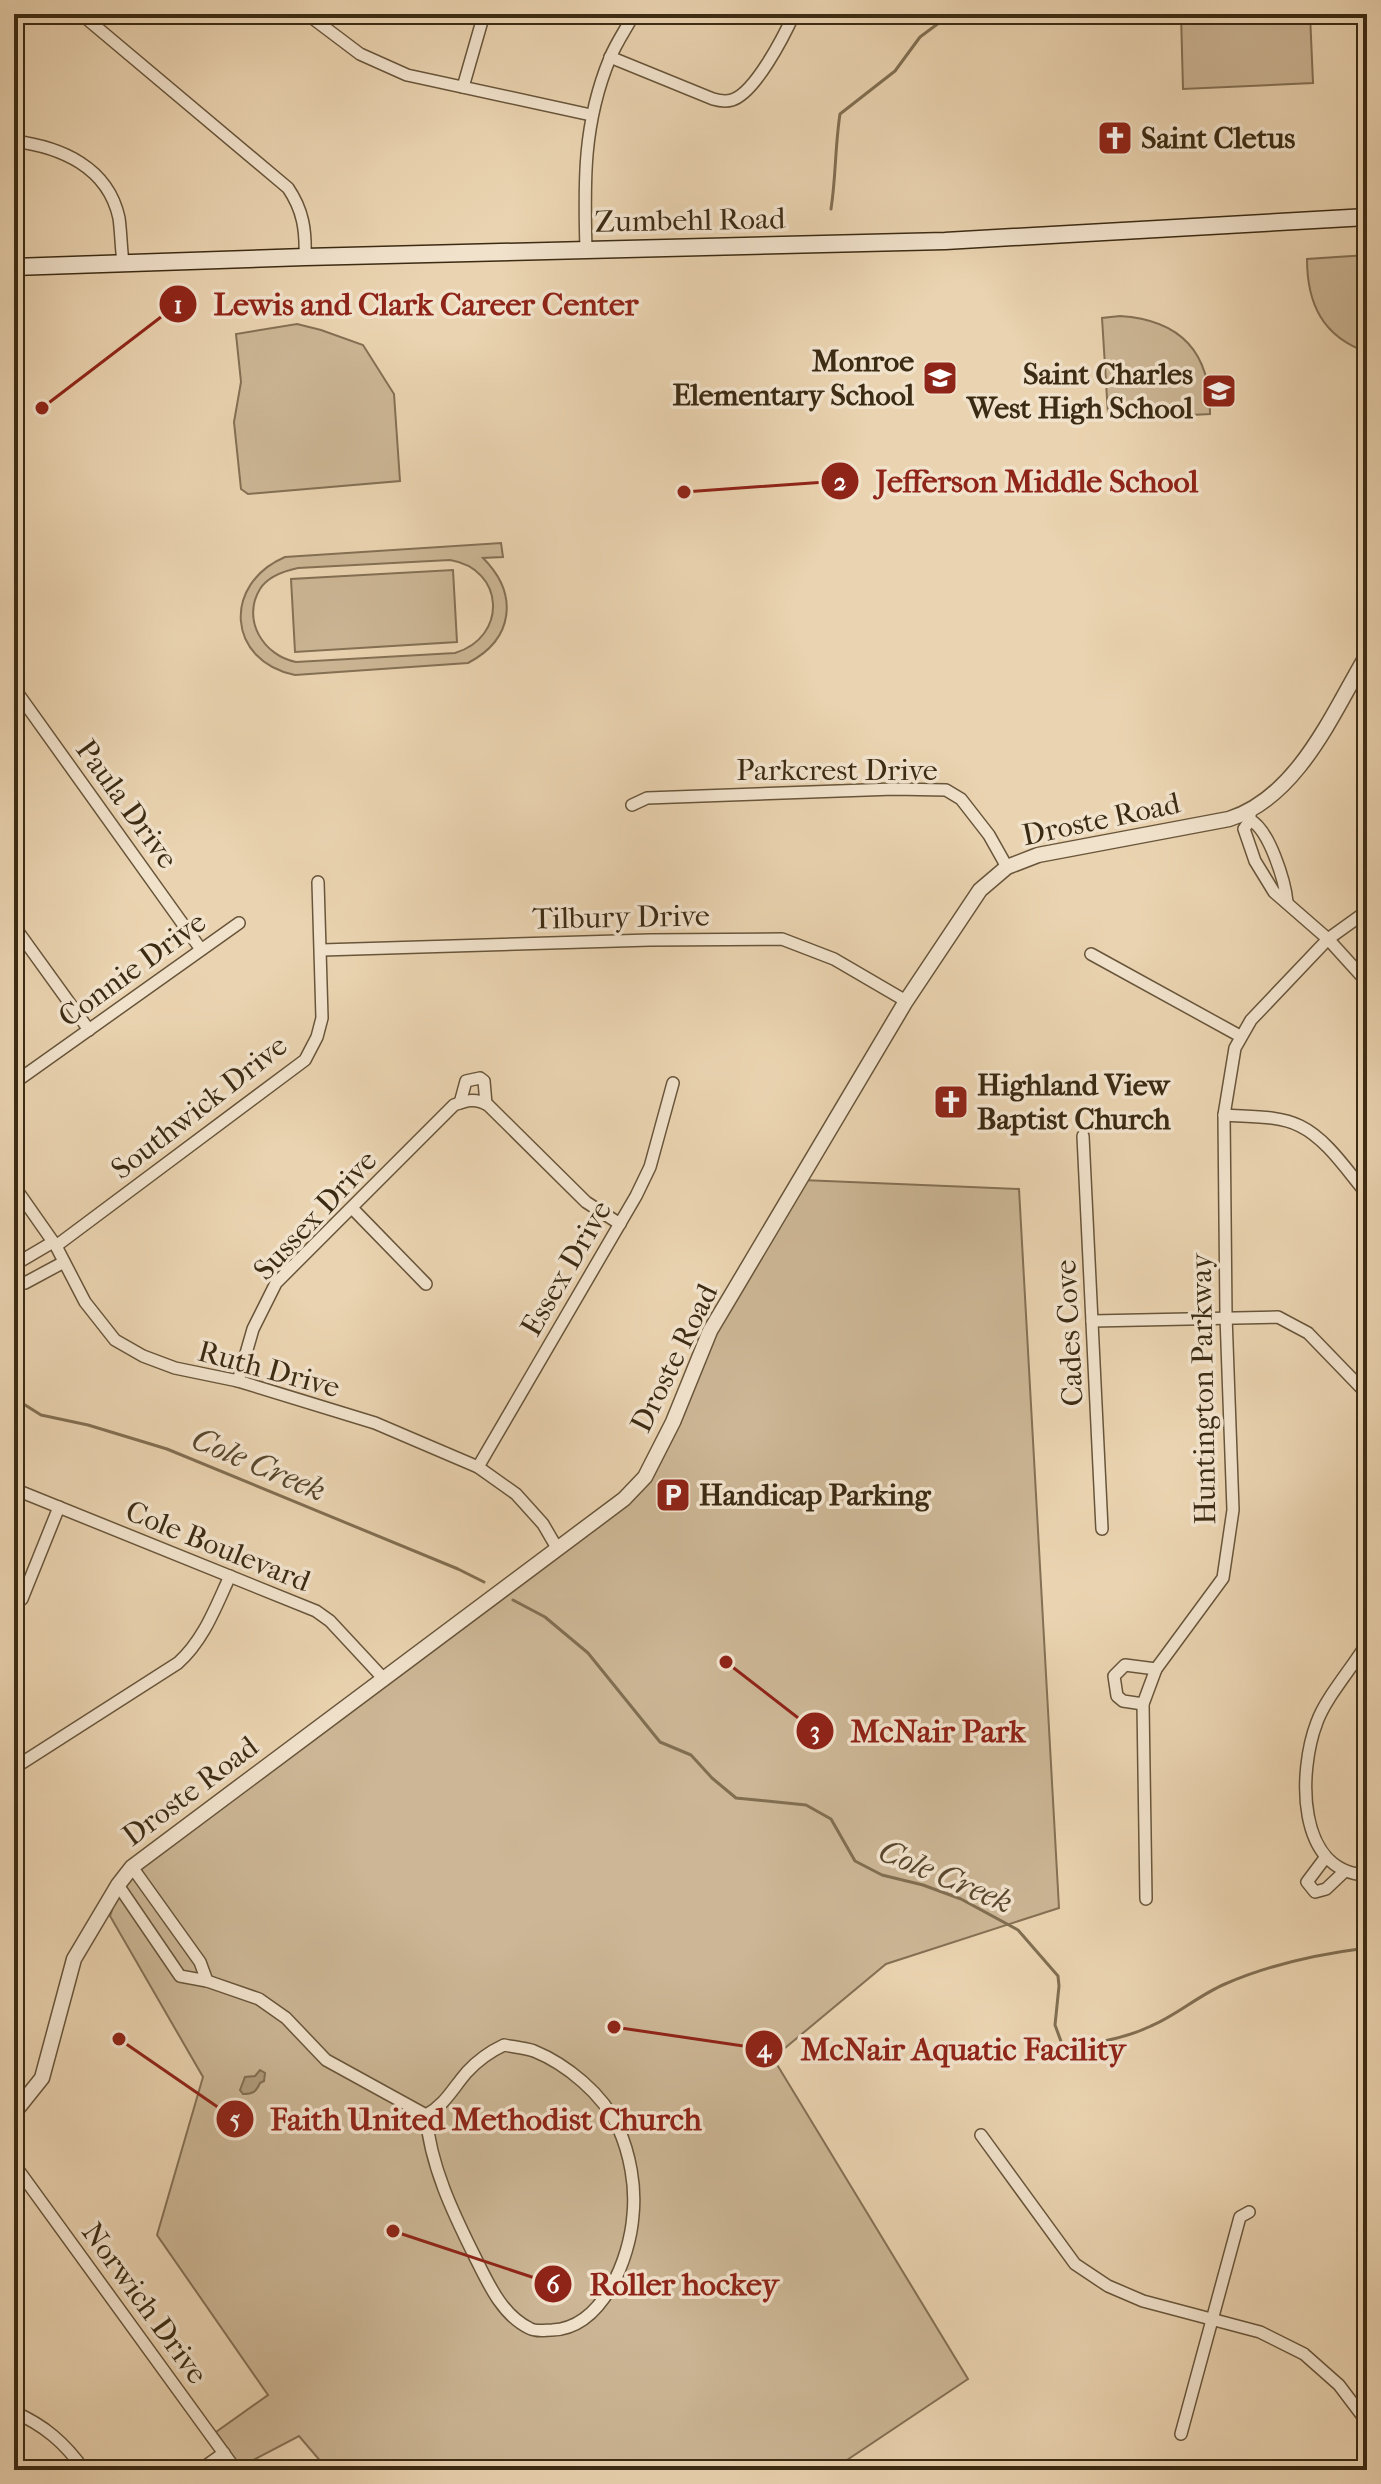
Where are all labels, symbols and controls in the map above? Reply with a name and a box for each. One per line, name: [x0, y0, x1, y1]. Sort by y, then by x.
church icon: Saint Cletus: [1096, 119, 1134, 157]
place label: Saint Cletus: [1141, 121, 1295, 156]
street label: Zumbehl Road: [594, 201, 786, 240]
callout: Lewis and Clark Career Center: [158, 276, 654, 332]
text: Lewis and Clark Career Center: [214, 286, 640, 323]
text: 1: [174, 291, 182, 319]
place label: Monroe Elementary School: [672, 344, 915, 413]
place label: Saint Charles West High School: [965, 357, 1194, 426]
school or university icon: Monroe Elementary School: [921, 359, 959, 397]
school or university icon: Saint Charles West High School: [1200, 372, 1238, 410]
callout: Jefferson Middle School: [820, 453, 1215, 509]
text: Jefferson Middle School: [873, 463, 1199, 500]
text: 2: [834, 468, 846, 496]
street label: Paula Drive: [68, 733, 185, 876]
street label: Parkcrest Drive: [736, 753, 938, 788]
street label: Droste Road: [1019, 786, 1184, 853]
street label: Tilbury Drive: [532, 898, 710, 937]
street label: Connie Drive: [52, 904, 213, 1034]
street label: Southwick Drive: [104, 1028, 294, 1187]
place label: Highland View Baptist Church: [977, 1068, 1172, 1137]
church icon: Highland View Baptist Church: [932, 1083, 970, 1121]
street label: Sussex Drive: [246, 1143, 384, 1287]
street label: Essex Drive: [514, 1194, 619, 1342]
street label: Huntington Parkway: [1184, 1252, 1223, 1525]
street label: Cades Cove: [1048, 1259, 1091, 1407]
street label: Droste Road: [624, 1278, 726, 1438]
street label: Ruth Drive: [194, 1334, 344, 1405]
water label: Cole Creek: [186, 1420, 331, 1509]
parking icon: Handicap Parking: [654, 1476, 692, 1514]
place label: Handicap Parking: [699, 1478, 932, 1513]
street label: Cole Boulevard: [120, 1494, 316, 1600]
callout: McNair Park: [795, 1703, 1042, 1759]
text: McNair Park: [851, 1713, 1027, 1750]
text: 3: [810, 1717, 820, 1745]
street label: Droste Road: [116, 1729, 265, 1854]
water label: Cole Creek: [873, 1832, 1018, 1921]
callout: McNair Aquatic Facility: [744, 2021, 1141, 2077]
text: McNair Aquatic Facility: [801, 2031, 1127, 2068]
text: 4: [756, 2035, 773, 2064]
callout: Faith United Methodist Church: [215, 2091, 718, 2147]
text: Faith United Methodist Church: [270, 2101, 703, 2138]
text: 5: [230, 2105, 240, 2133]
street label: Norwich Drive: [74, 2216, 215, 2391]
callout: Roller hockey: [533, 2256, 794, 2312]
text: Roller hockey: [590, 2266, 780, 2303]
text: 6: [547, 2271, 561, 2299]

